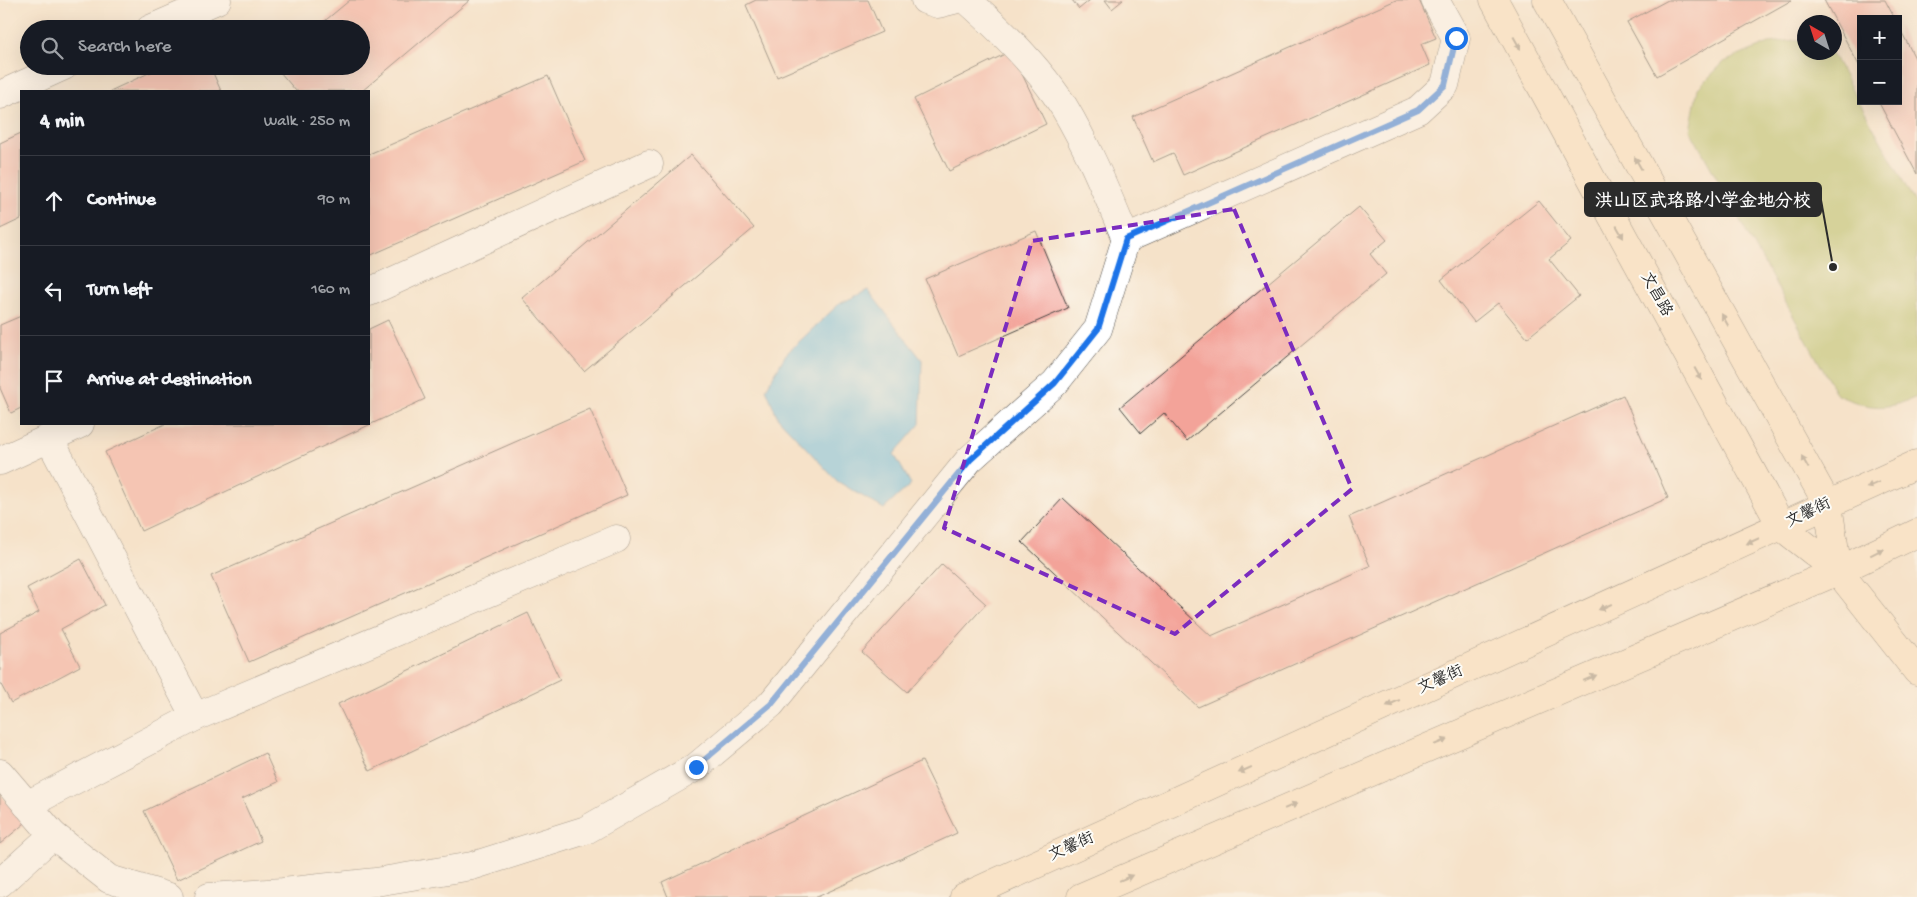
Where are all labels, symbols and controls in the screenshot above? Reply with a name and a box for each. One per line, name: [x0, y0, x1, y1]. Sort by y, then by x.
north arrow: [1797, 15, 1842, 60]
map controls: [1857, 15, 1902, 105]
button: +: [1857, 15, 1902, 60]
search box: [20, 20, 370, 75]
route start: [1445, 27, 1468, 50]
icon: search: [38, 34, 66, 62]
one-way arrow: [1513, 35, 1521, 50]
text: Search here: [78, 36, 172, 59]
button: −: [1857, 60, 1902, 105]
text: 4 min: [40, 110, 84, 135]
text: Walk · 250 m: [264, 113, 350, 132]
one-way arrow: [1633, 156, 1642, 170]
callout: 洪山区武珞路小学金地分校: [1585, 183, 1821, 216]
icon: ahead: [40, 187, 68, 215]
text: Continue: [87, 189, 156, 212]
text: 90 m: [318, 191, 350, 210]
text: 洪山区武珞路小学金地分校: [1595, 191, 1811, 213]
one-way arrow: [1616, 224, 1624, 239]
street label: 文昌路: [1635, 268, 1677, 321]
icon: left: [40, 277, 68, 305]
text: Turn left: [87, 279, 151, 302]
text: 160 m: [311, 281, 350, 300]
one-way arrow: [1721, 314, 1730, 327]
icon: arrive: [40, 367, 68, 395]
one-way arrow: [1694, 367, 1702, 381]
text: Arrive at destination: [87, 369, 251, 392]
one-way arrow: [1800, 455, 1809, 469]
one-way arrow: [1866, 481, 1880, 489]
street label: 文馨街: [1782, 493, 1835, 533]
one-way arrow: [1746, 537, 1760, 545]
one-way arrow: [1870, 548, 1884, 556]
one-way arrow: [1597, 603, 1612, 612]
street label: 文馨街: [1414, 661, 1467, 699]
one-way arrow: [1583, 673, 1597, 681]
one-way arrow: [1386, 700, 1400, 708]
one-way arrow: [1434, 738, 1448, 746]
route end: [685, 756, 708, 779]
one-way arrow: [1238, 766, 1252, 774]
one-way arrow: [1284, 802, 1298, 810]
street label: 文馨街: [1045, 828, 1098, 866]
one-way arrow: [1119, 873, 1133, 881]

